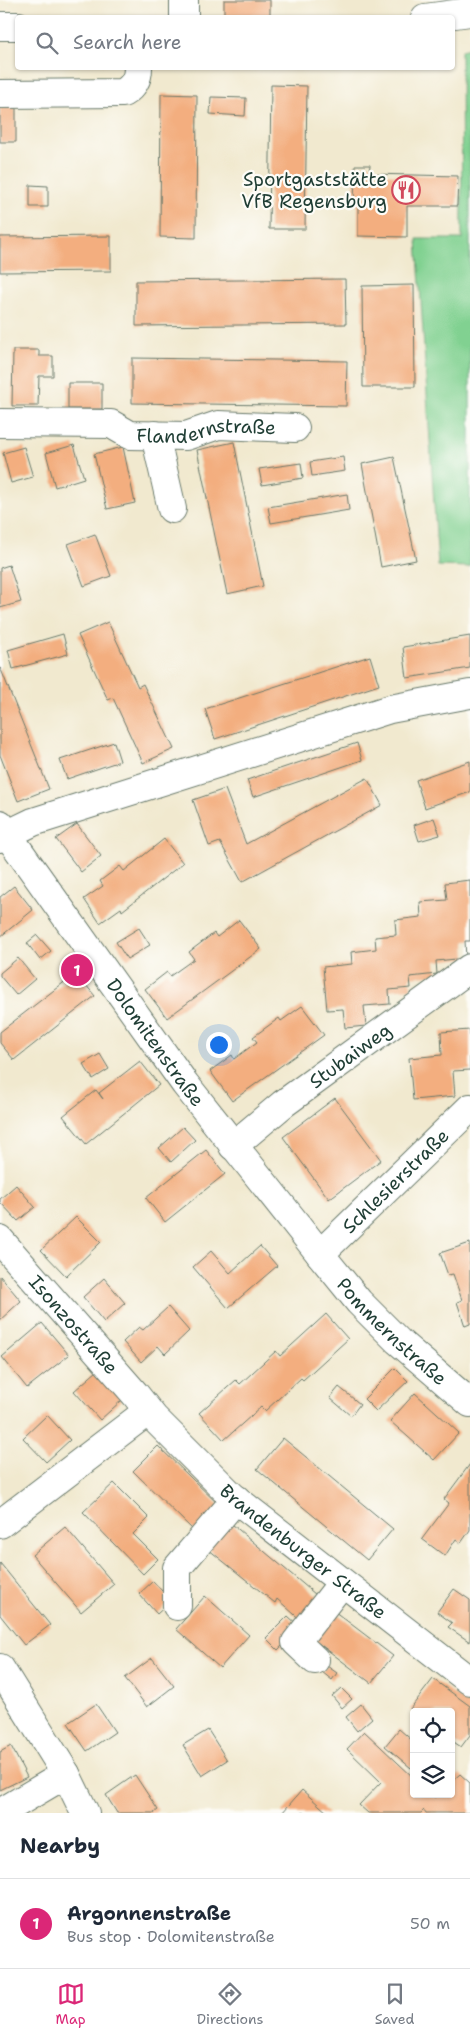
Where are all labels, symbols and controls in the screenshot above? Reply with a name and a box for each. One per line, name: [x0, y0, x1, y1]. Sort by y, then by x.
search box: [15, 15, 455, 70]
icon: search: [33, 29, 61, 57]
text: Search here: [73, 30, 182, 55]
place label: Sportgaststätte VfB Regensburg: [241, 167, 387, 214]
restaurant icon: Sportgaststätte VfB Regensburg: [391, 175, 421, 205]
street label: Flandernstraße: [136, 413, 276, 449]
pin: 1: [61, 951, 93, 989]
street label: Dolomitenstraße: [101, 974, 210, 1112]
street label: Stubaiweg: [304, 1017, 396, 1094]
your location: [206, 1032, 232, 1058]
street label: Schlesierstraße: [337, 1123, 454, 1239]
street label: Isonzostraße: [23, 1270, 124, 1379]
street label: Pommernstraße: [331, 1272, 452, 1391]
street label: Brandenburger Straße: [214, 1479, 392, 1625]
map controls: [410, 1708, 455, 1798]
button: locate: [410, 1708, 455, 1753]
button: layers: [410, 1753, 455, 1798]
text: Nearby: [20, 1832, 100, 1860]
text: Argonnenstraße: [67, 1901, 231, 1926]
text: 1: [32, 1913, 40, 1934]
text: 50 m: [410, 1913, 450, 1934]
text: Bus stop · Dolomitenstraße: [67, 1926, 275, 1947]
tab: Map: [56, 1980, 86, 2028]
tab: Directions: [197, 1980, 263, 2028]
tab: Saved: [375, 1980, 414, 2028]

